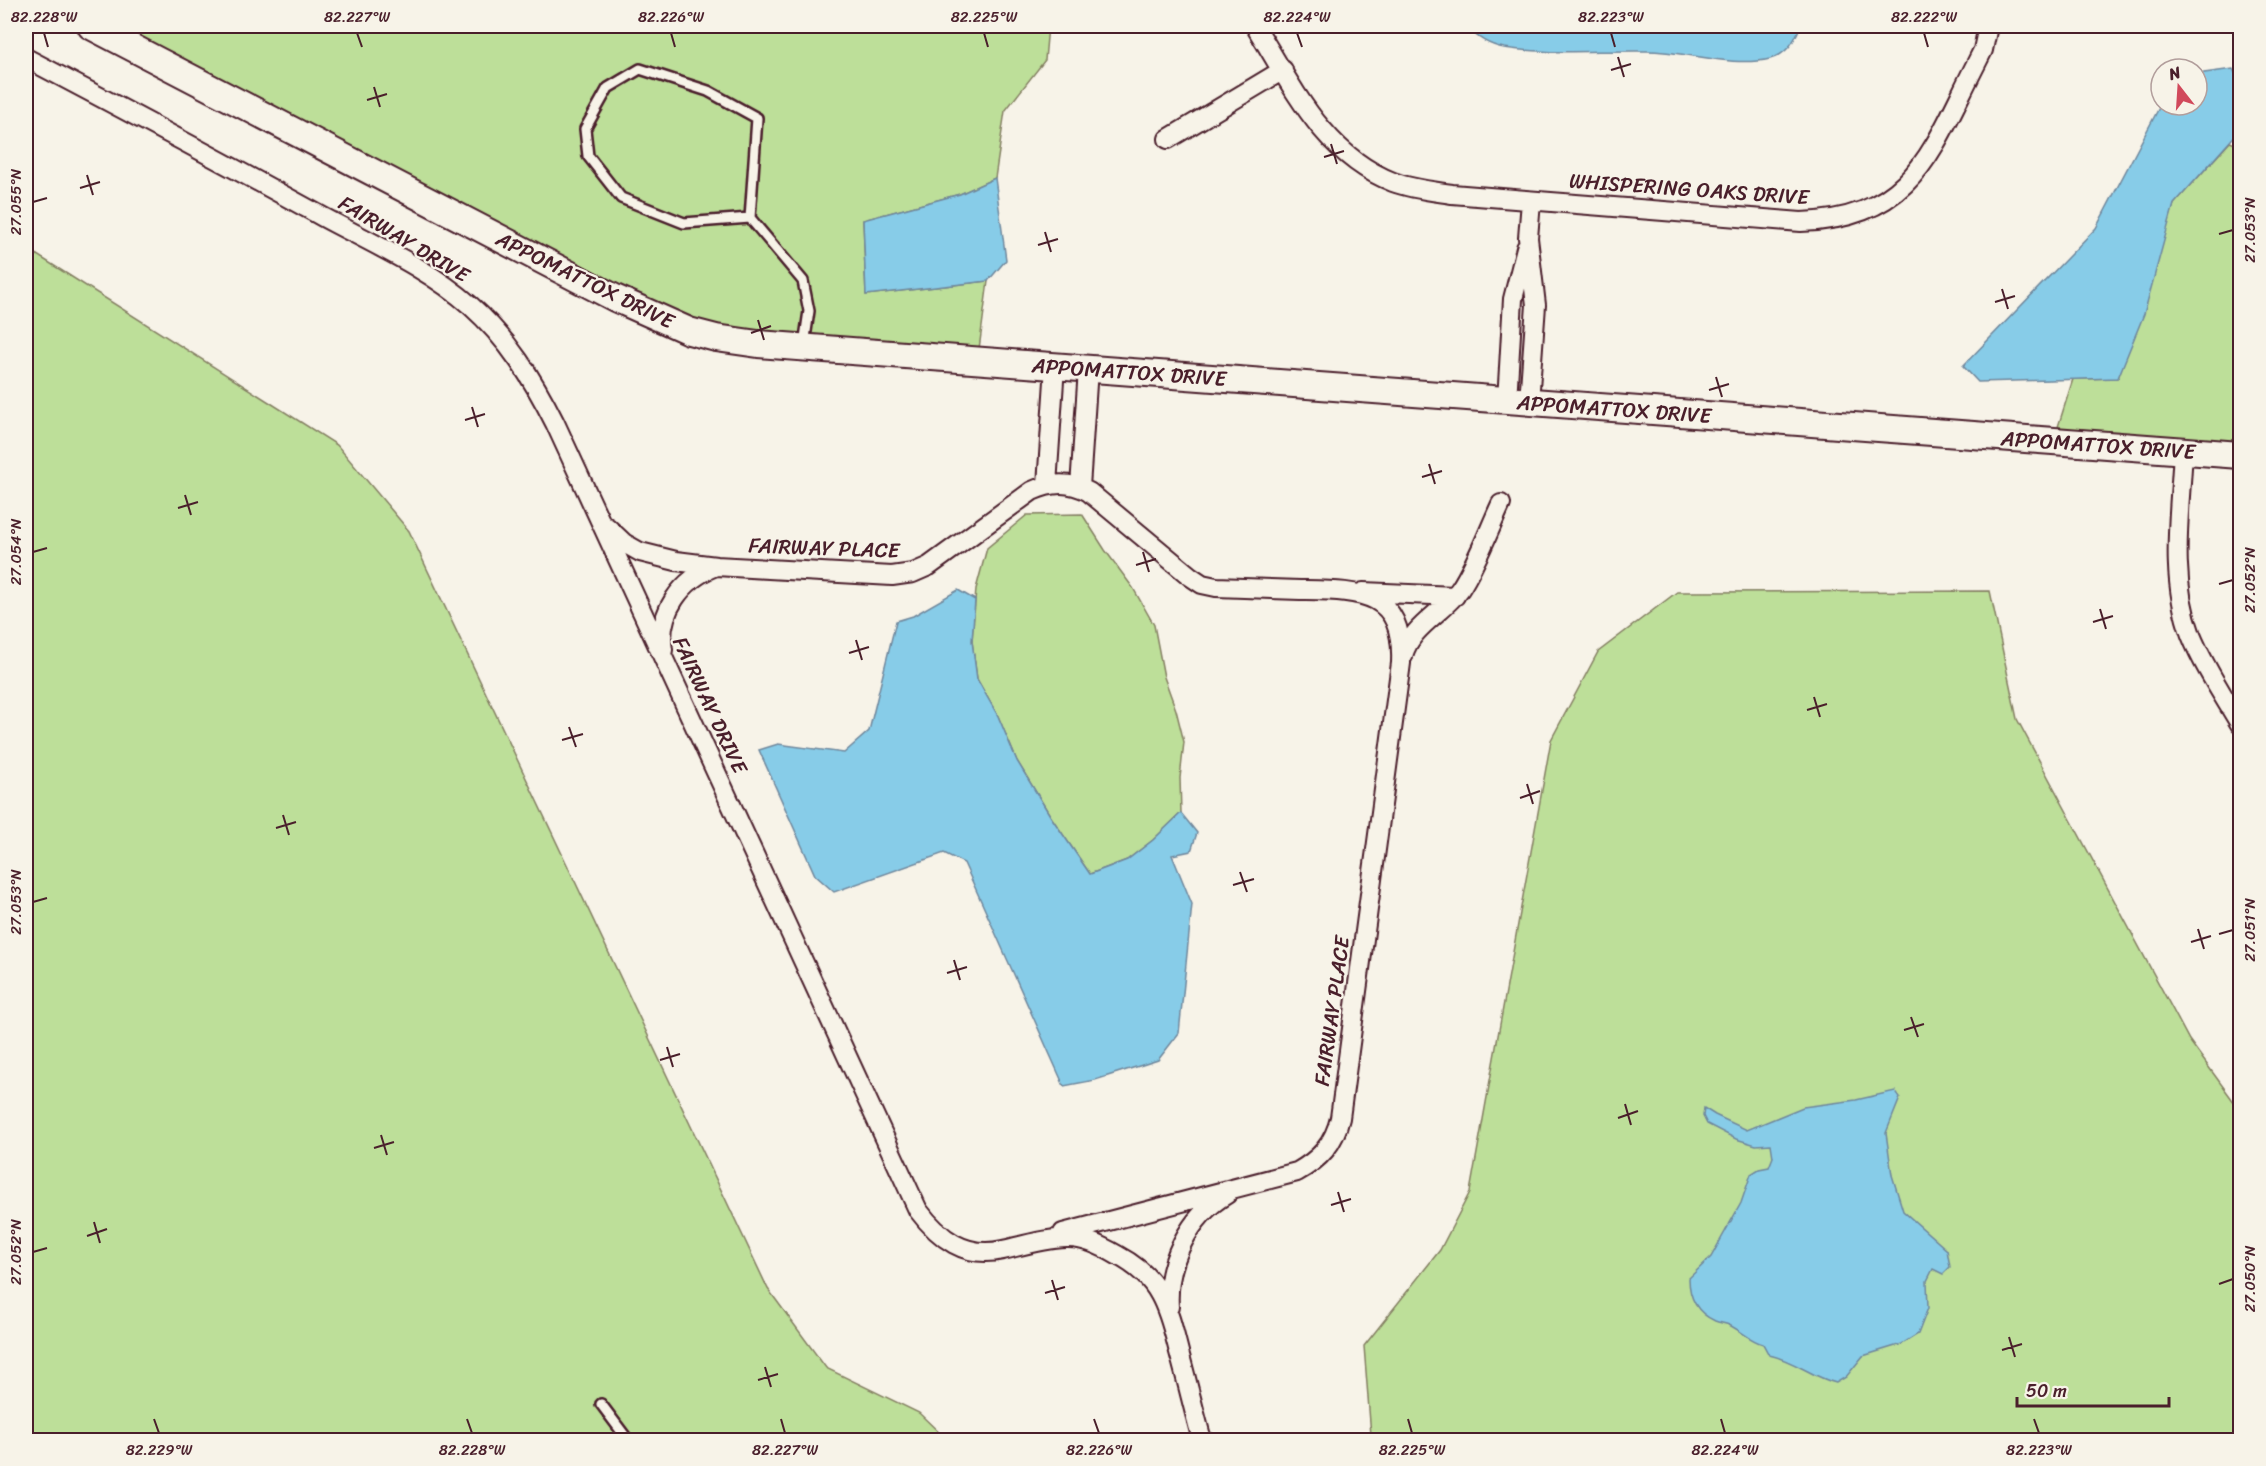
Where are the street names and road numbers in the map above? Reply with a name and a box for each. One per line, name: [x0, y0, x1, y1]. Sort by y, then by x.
street label: WHISPERING OAKS DRIVE: [1568, 162, 1811, 216]
street label: FAIRWAY DRIVE: [331, 185, 478, 294]
street label: APPOMATTOX DRIVE: [488, 220, 682, 340]
street label: APPOMATTOX DRIVE: [1030, 346, 1229, 398]
street label: APPOMATTOX DRIVE: [1515, 383, 1714, 435]
street label: APPOMATTOX DRIVE: [1999, 419, 2198, 471]
street label: FAIRWAY PLACE: [748, 526, 901, 570]
street label: FAIRWAY DRIVE: [662, 630, 759, 781]
street label: FAIRWAY PLACE: [1303, 932, 1361, 1088]

